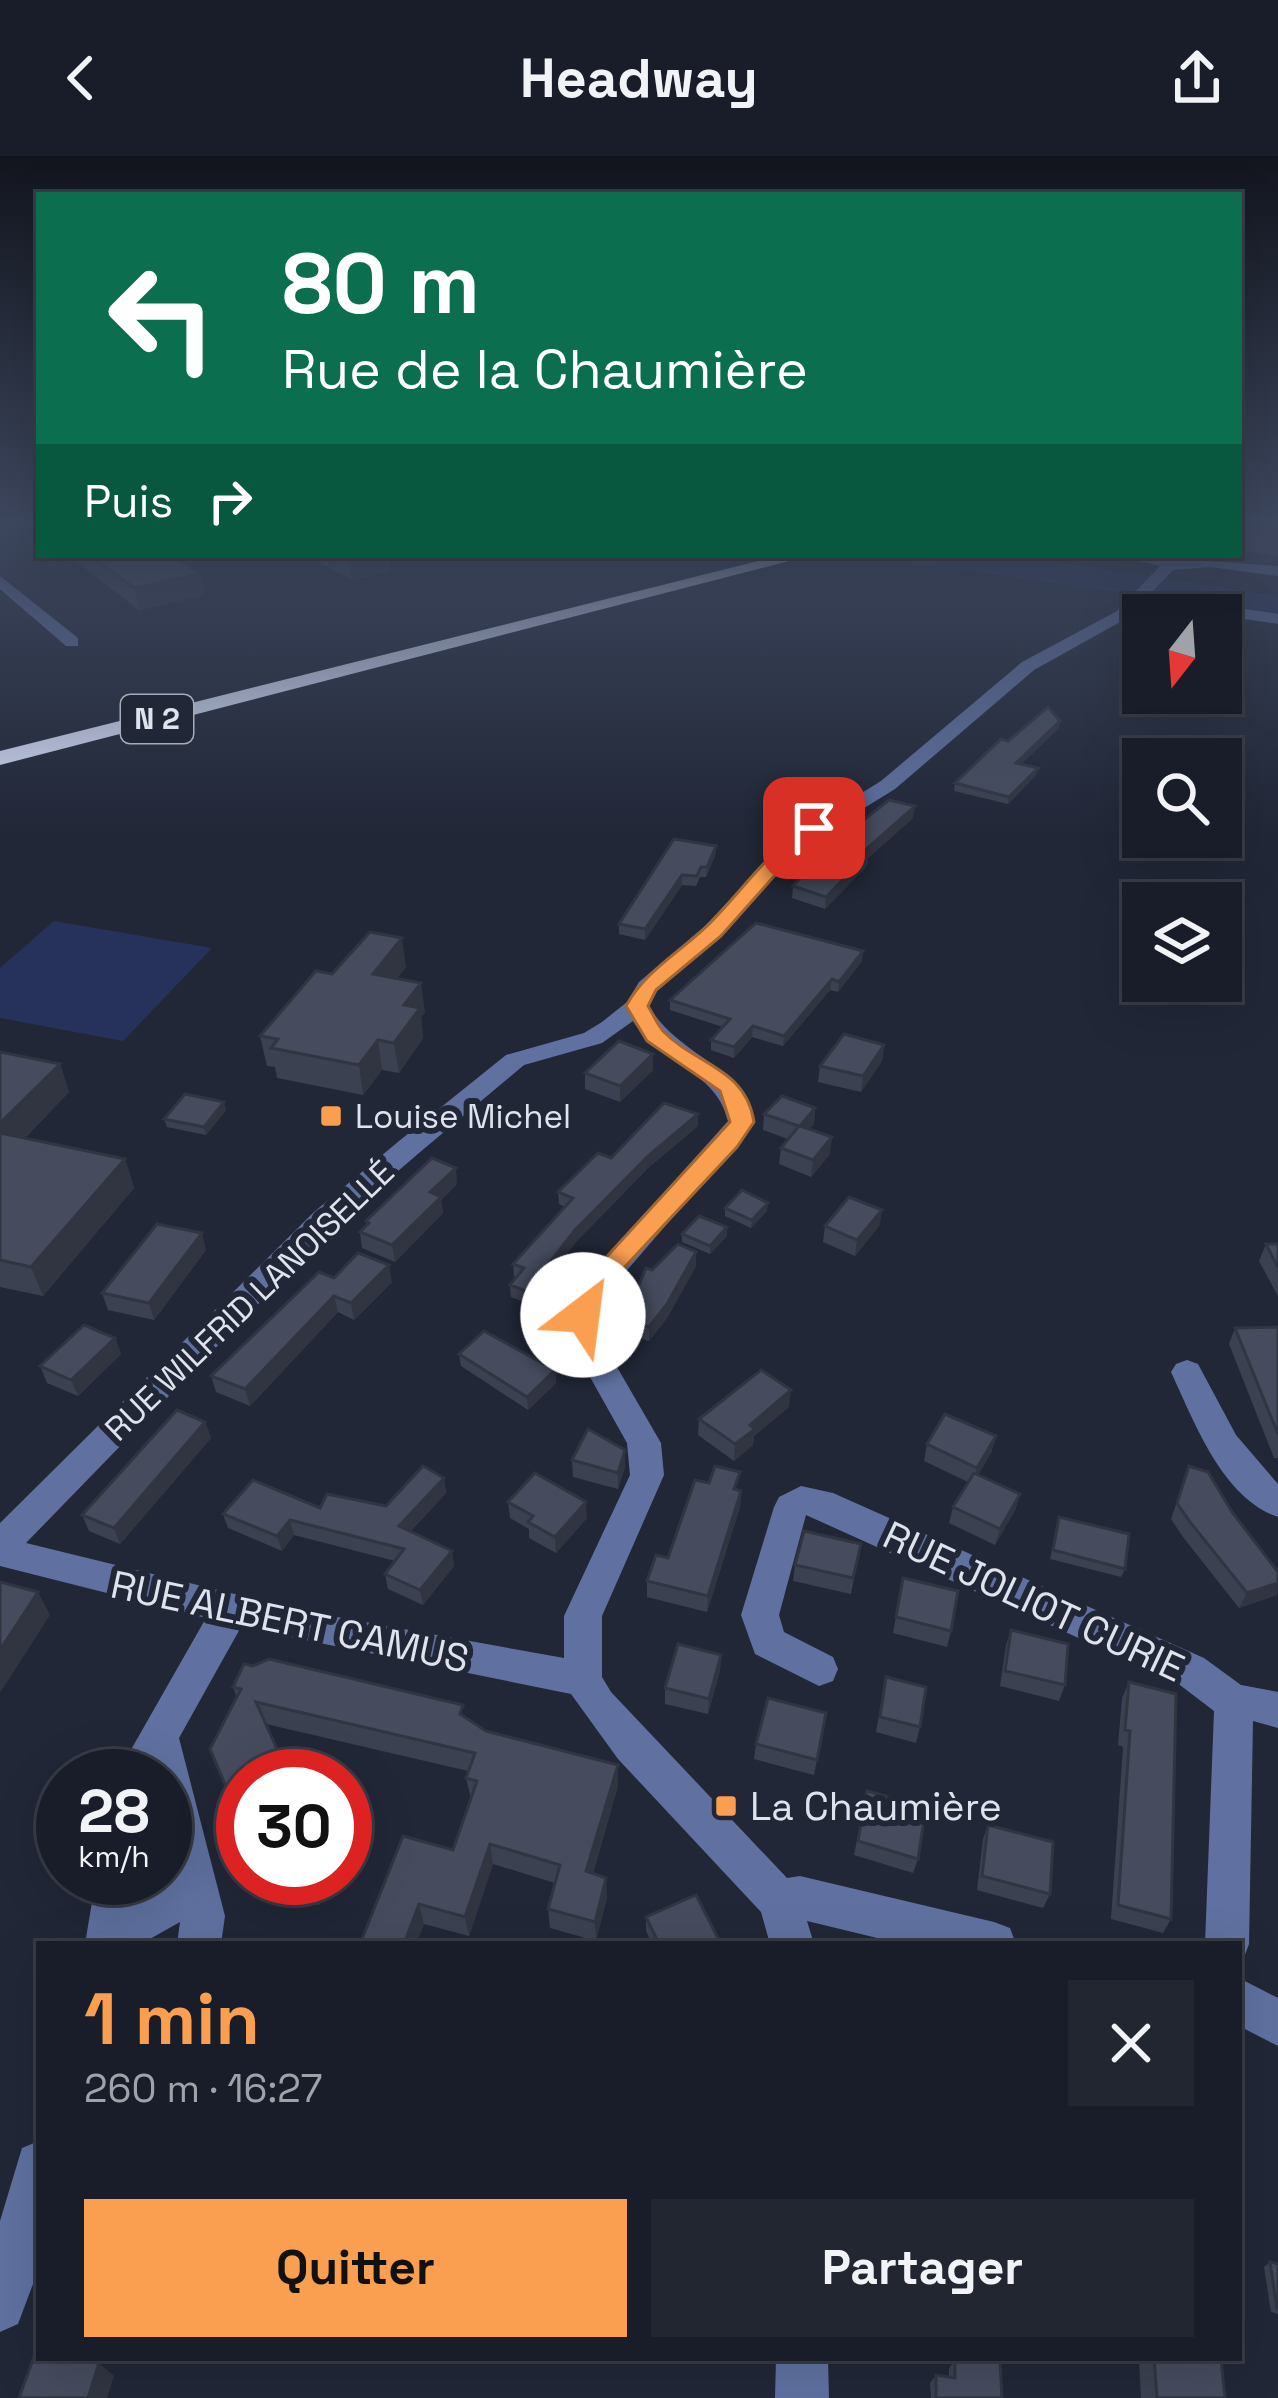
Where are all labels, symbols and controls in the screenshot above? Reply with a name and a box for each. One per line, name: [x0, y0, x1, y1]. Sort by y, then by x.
text: Headway: [520, 44, 758, 113]
icon: back: [48, 45, 114, 111]
icon: share: [1164, 45, 1230, 111]
text: 80 m: [282, 230, 480, 338]
icon: left: [84, 240, 240, 396]
text: Rue de la Chaumière: [282, 335, 808, 404]
icon: right: [197, 468, 263, 534]
text: Puis: [84, 473, 173, 530]
north arrow: [1122, 594, 1242, 714]
map controls: [1122, 594, 1242, 1002]
road number: N 2: [121, 695, 193, 743]
button: search: [1122, 738, 1242, 858]
pin: [763, 777, 865, 879]
icon: arrive: [781, 795, 847, 861]
button: layers: [1122, 882, 1242, 1002]
place label: Louise Michel: [355, 1096, 571, 1138]
marker: Louise Michel: [318, 1103, 344, 1129]
street label: RUE WILFRID LANOISELLÉ: [96, 1152, 403, 1450]
position arrow: [520, 1252, 646, 1378]
street label: RUE JOLIOT CURIE: [876, 1510, 1192, 1693]
street label: RUE ALBERT CAMUS: [106, 1560, 473, 1683]
speed limit sign: 30: [216, 1749, 372, 1905]
text: 28: [78, 1773, 150, 1850]
place label: La Chaumière: [750, 1782, 1002, 1831]
marker: La Chaumière: [713, 1793, 739, 1819]
text: km/h: [78, 1837, 150, 1876]
text: 1 min: [84, 1973, 260, 2065]
button: close: [1068, 1980, 1194, 2106]
text: 260 m · 16:27: [84, 2064, 323, 2113]
button: Quitter: [84, 2199, 627, 2337]
button: Partager: [651, 2199, 1194, 2337]

